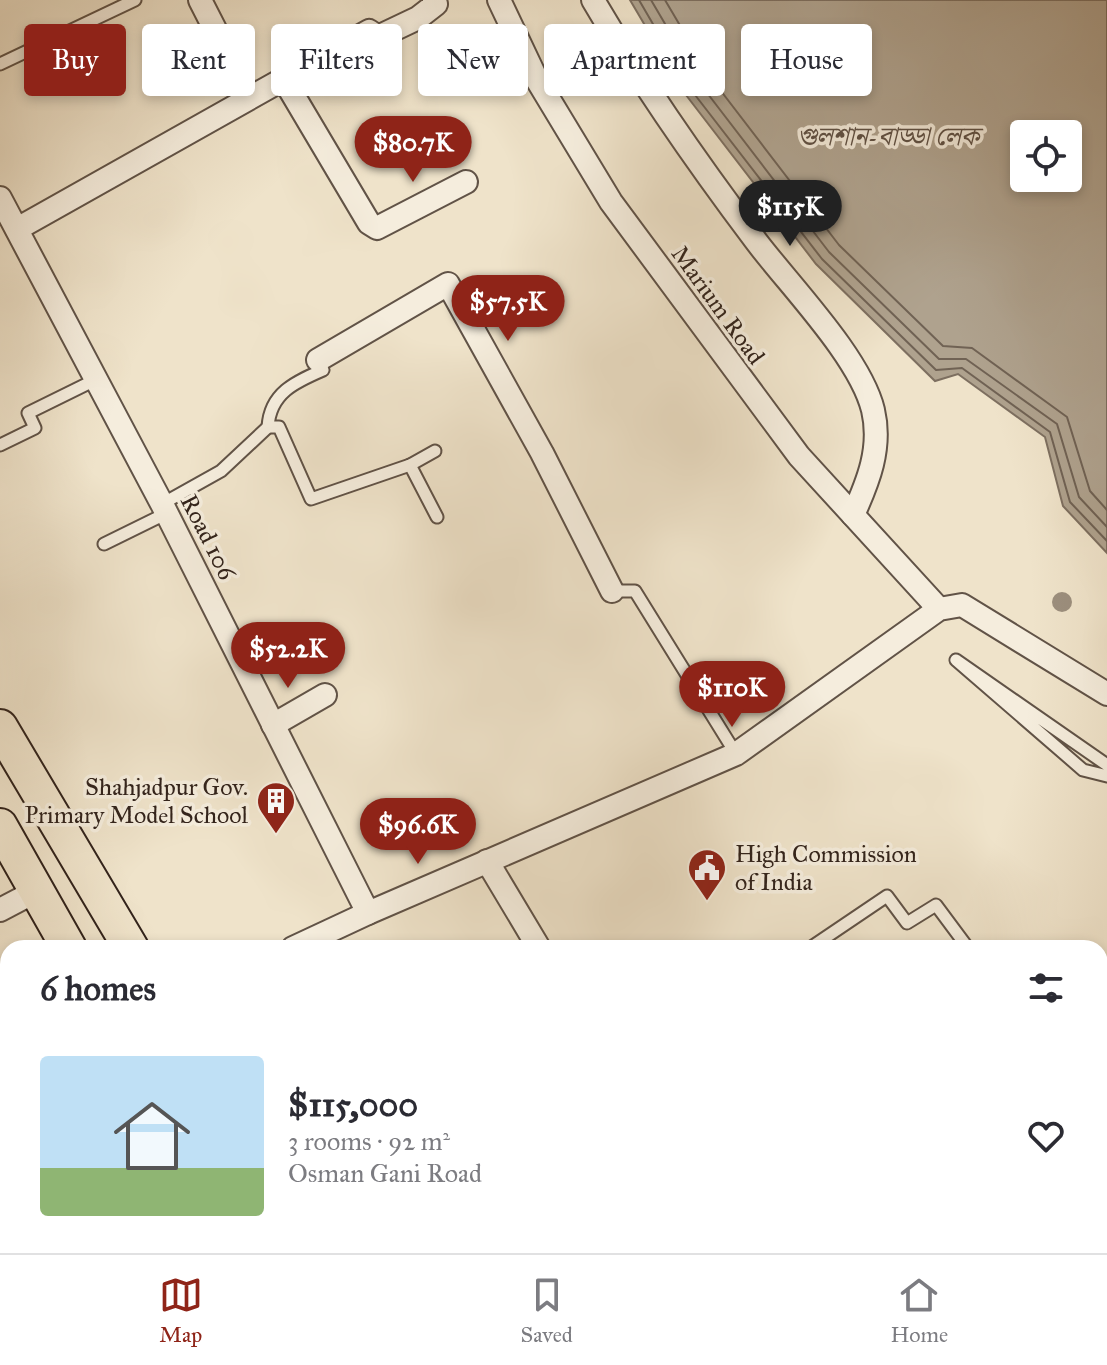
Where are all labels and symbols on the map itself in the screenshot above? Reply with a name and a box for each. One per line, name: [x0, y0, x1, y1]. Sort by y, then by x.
pin: $80.7K: [348, 116, 478, 184]
water label: গুলশান-বাড্ডা লেক: [797, 120, 984, 152]
pin: $115K: [734, 180, 846, 248]
street label: Marium Road: [665, 240, 771, 370]
pin: $57.5K: [443, 275, 573, 343]
street label: Road 106: [174, 489, 243, 585]
pin: $52.2K: [223, 622, 353, 690]
pin: $110K: [676, 661, 788, 729]
place label: Shahjadpur Gov. Primary Model School: [25, 772, 249, 830]
building icon: Shahjadpur Gov. Primary Model School: [255, 780, 297, 835]
pin: $96.6K: [353, 798, 483, 866]
place label: High Commission of India: [735, 839, 917, 897]
public building icon: High Commission of India: [686, 847, 728, 902]

